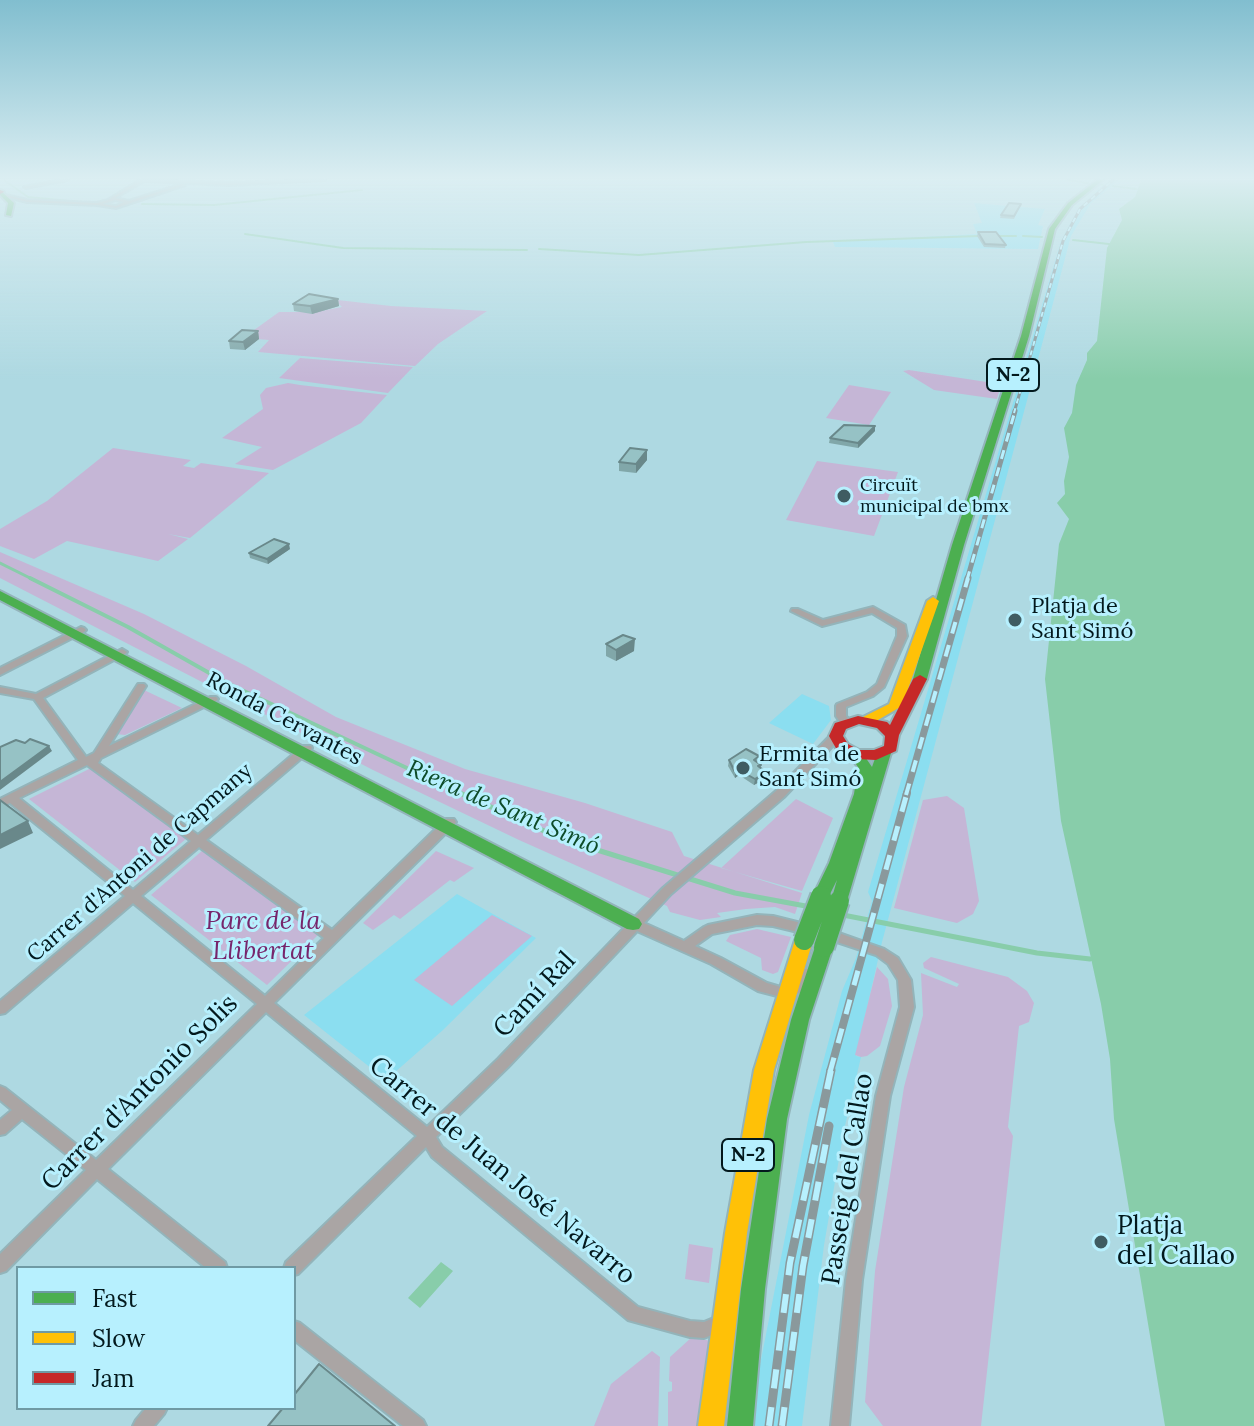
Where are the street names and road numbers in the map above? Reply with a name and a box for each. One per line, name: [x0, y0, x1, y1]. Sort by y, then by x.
road number: N-2: [987, 359, 1039, 391]
street label: Ronda Cervantes: [201, 667, 367, 771]
street label: Carrer d'Antoni de Capmany: [22, 758, 258, 968]
street label: Camí Ral: [488, 946, 582, 1044]
street label: Carrer d'Antonio Solis: [35, 988, 245, 1198]
street label: Carrer de Juan José Navarro: [362, 1050, 642, 1292]
street label: Passeig del Callao: [816, 1071, 880, 1287]
road number: N-2: [722, 1139, 774, 1171]

